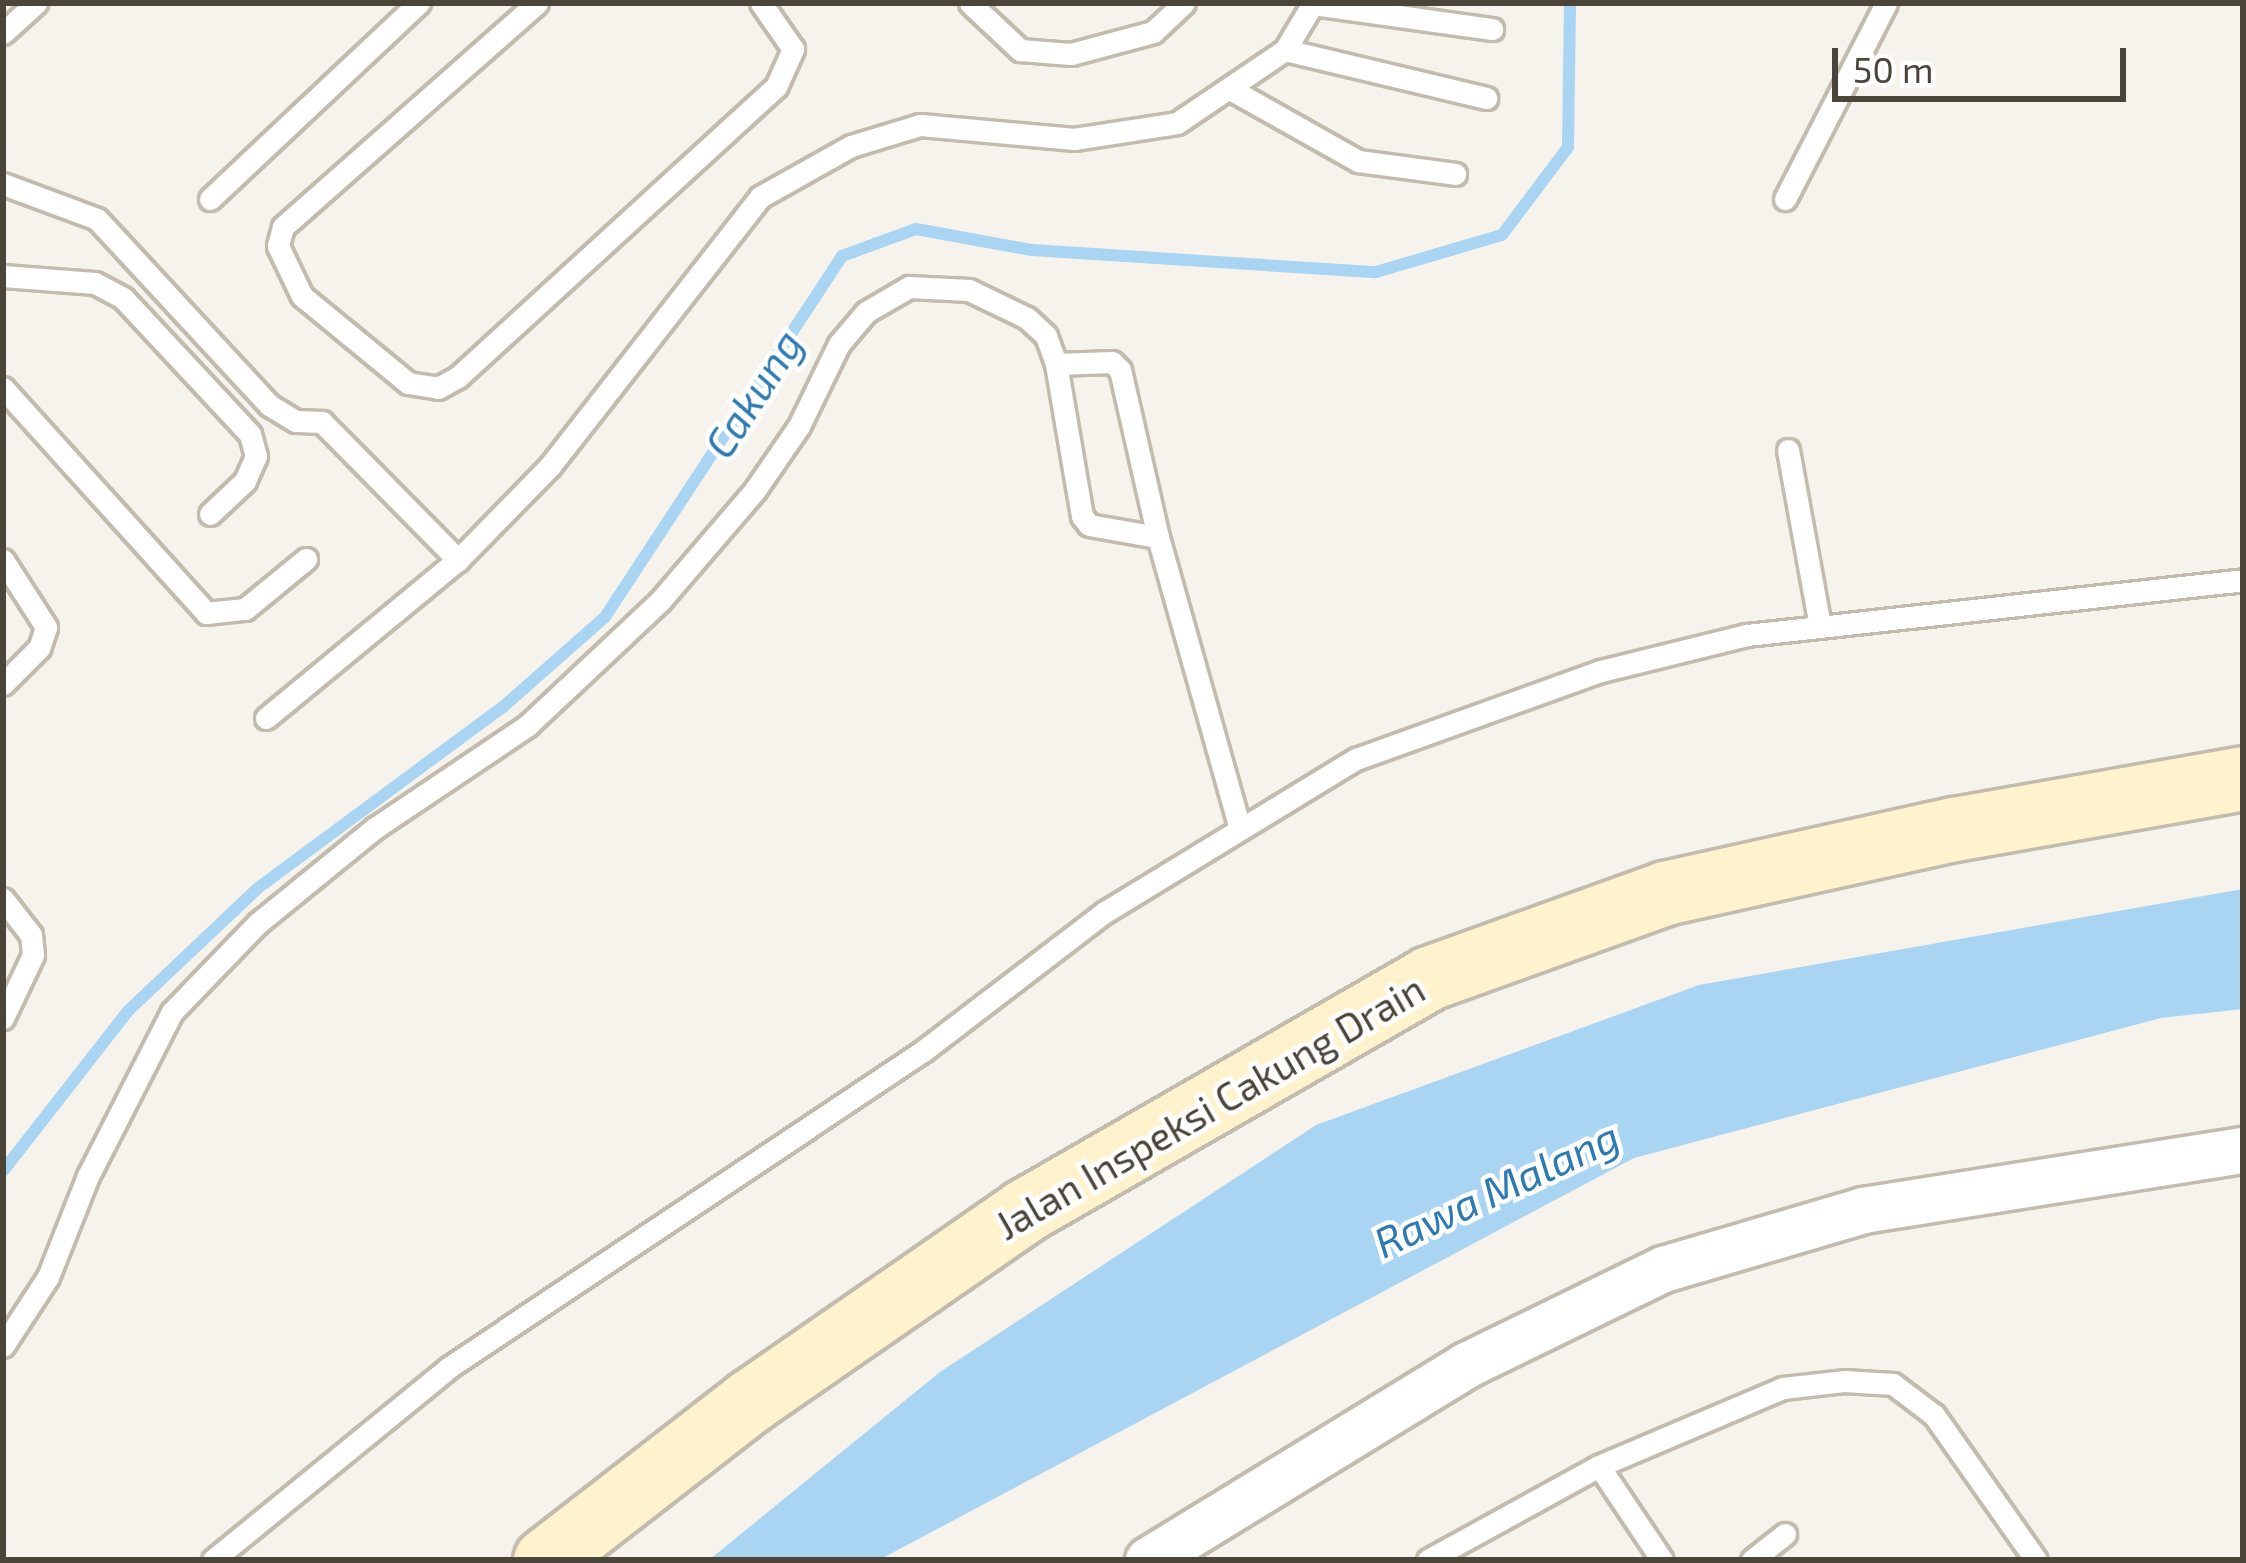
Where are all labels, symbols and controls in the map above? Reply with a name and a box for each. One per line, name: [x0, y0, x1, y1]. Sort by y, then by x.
scale bar: [1838, 24, 2132, 98]
text: 50 m: [1853, 47, 1934, 90]
water label: Cakung: [692, 320, 812, 466]
street label: Jalan Inspeksi Cakung Drain: [987, 965, 1433, 1249]
water label: Rawa Malang: [1365, 1109, 1627, 1267]

